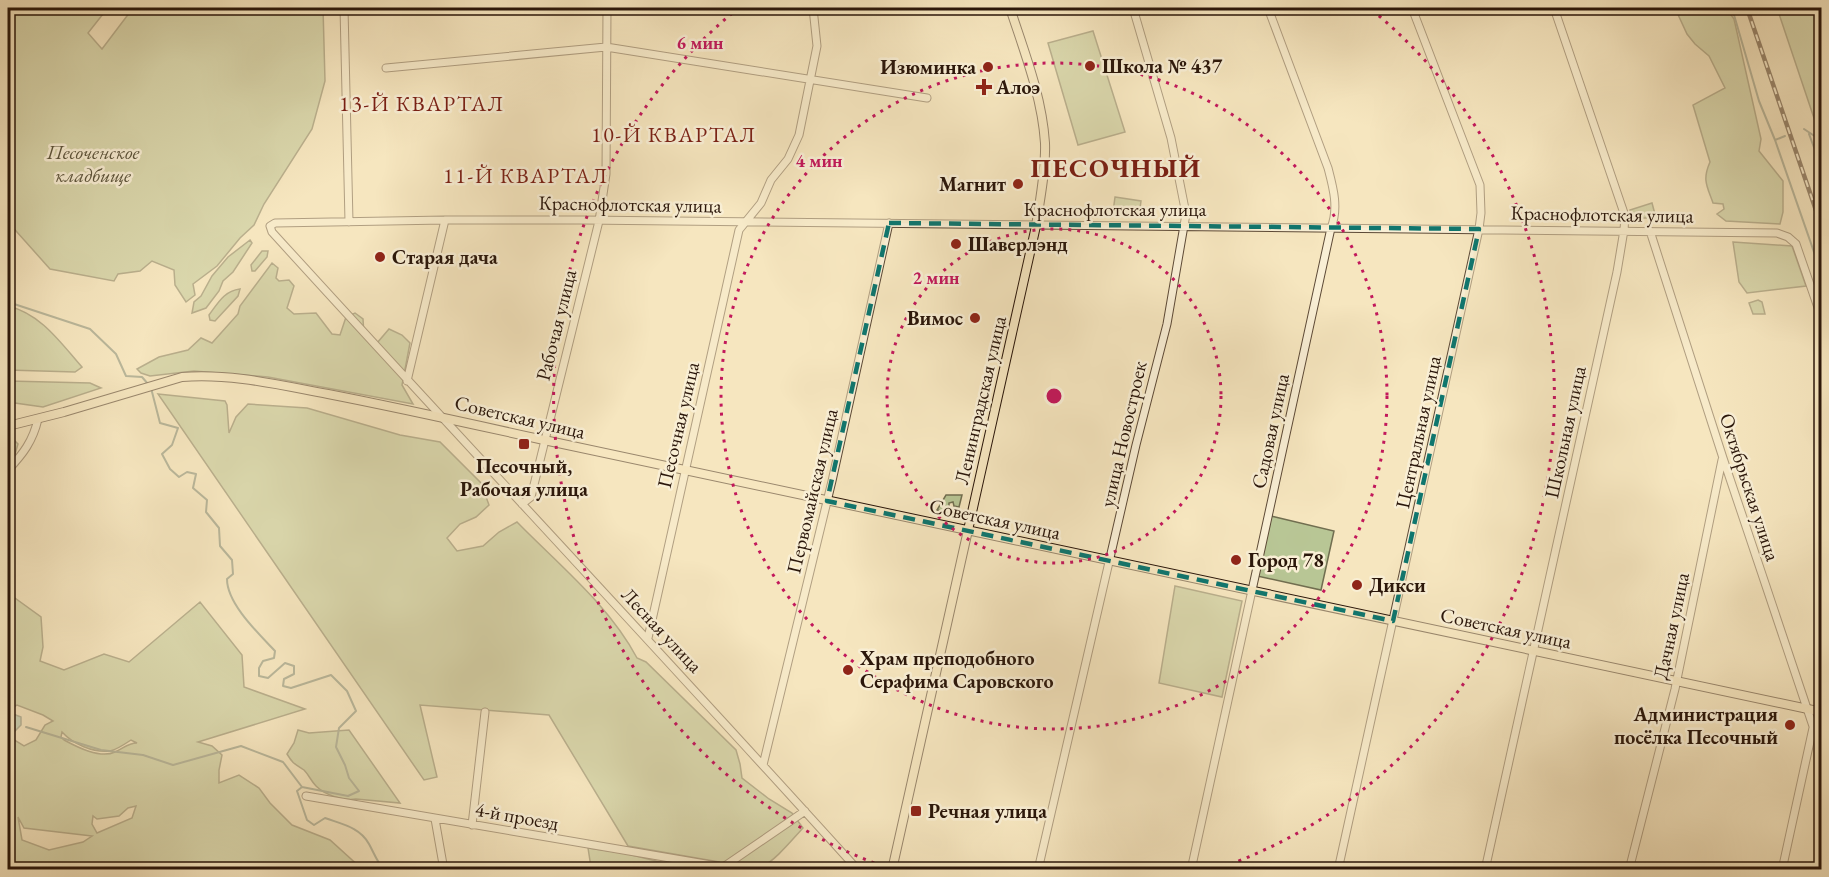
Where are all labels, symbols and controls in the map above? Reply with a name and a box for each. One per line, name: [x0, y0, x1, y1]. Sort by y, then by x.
text: 6 мин: [677, 31, 724, 54]
place label: Школа № 437: [1102, 53, 1223, 79]
place label: Изюминка: [880, 54, 976, 80]
marker: Школа № 437: [1083, 59, 1097, 73]
marker: Изюминка: [981, 60, 995, 74]
place label: Алоэ: [995, 74, 1040, 100]
marker: Алоэ: [977, 80, 991, 94]
district label: 13-Й КВАРТАЛ: [339, 89, 505, 118]
district label: 10-Й КВАРТАЛ: [591, 120, 757, 149]
park label: Песоченское кладбище: [46, 139, 140, 188]
text: 4 мин: [796, 149, 843, 172]
district label: ПЕСОЧНЫЙ: [1030, 151, 1202, 185]
district label: 11-Й КВАРТАЛ: [443, 161, 609, 190]
place label: Магнит: [939, 171, 1006, 197]
marker: Магнит: [1011, 177, 1025, 191]
street label: Краснофлотская улица: [538, 189, 722, 219]
street label: Краснофлотская улица: [1024, 196, 1207, 222]
street label: Краснофлотская улица: [1510, 199, 1694, 229]
place label: Шаверлэнд: [968, 231, 1068, 257]
marker: Шаверлэнд: [949, 237, 963, 251]
place label: Старая дача: [392, 244, 498, 270]
marker: Старая дача: [373, 250, 387, 264]
text: 2 мин: [913, 266, 960, 289]
street label: Рабочая улица: [530, 267, 582, 383]
place label: Вимос: [907, 305, 963, 331]
marker: Вимос: [968, 311, 982, 325]
street label: Ленинградская улица: [948, 313, 1012, 487]
street label: Центральная улица: [1389, 353, 1447, 511]
street label: улица Новостроек: [1094, 358, 1153, 510]
street label: Песочная улица: [651, 359, 705, 491]
street label: Школьная улица: [1538, 363, 1592, 501]
street label: Садовая улица: [1245, 371, 1295, 491]
centre of rings: [1044, 386, 1064, 406]
street label: Советская улица: [452, 389, 588, 445]
street label: Первомайская улица: [780, 406, 844, 576]
street label: Октябрьская улица: [1714, 410, 1786, 564]
marker: Песочный, Рабочая улица: [517, 437, 531, 451]
place label: Песочный, Рабочая улица: [460, 453, 588, 502]
street label: Советская улица: [927, 492, 1063, 546]
place label: Город 78: [1248, 547, 1324, 573]
marker: Город 78: [1229, 553, 1243, 567]
street label: Дачная улица: [1647, 570, 1695, 682]
place label: Дикси: [1369, 572, 1426, 598]
marker: Дикси: [1350, 578, 1364, 592]
street label: Лесная улица: [616, 582, 708, 678]
street label: Советская улица: [1438, 601, 1574, 655]
place label: Храм преподобного Серафима Саровского: [859, 645, 1053, 694]
marker: Храм преподобного Серафима Саровского: [841, 663, 855, 677]
place label: Администрация посёлка Песочный: [1614, 701, 1778, 750]
marker: Администрация посёлка Песочный: [1783, 718, 1797, 732]
street label: 4-й проезд: [473, 796, 561, 836]
place label: Речная улица: [928, 798, 1047, 824]
marker: Речная улица: [909, 804, 923, 818]

